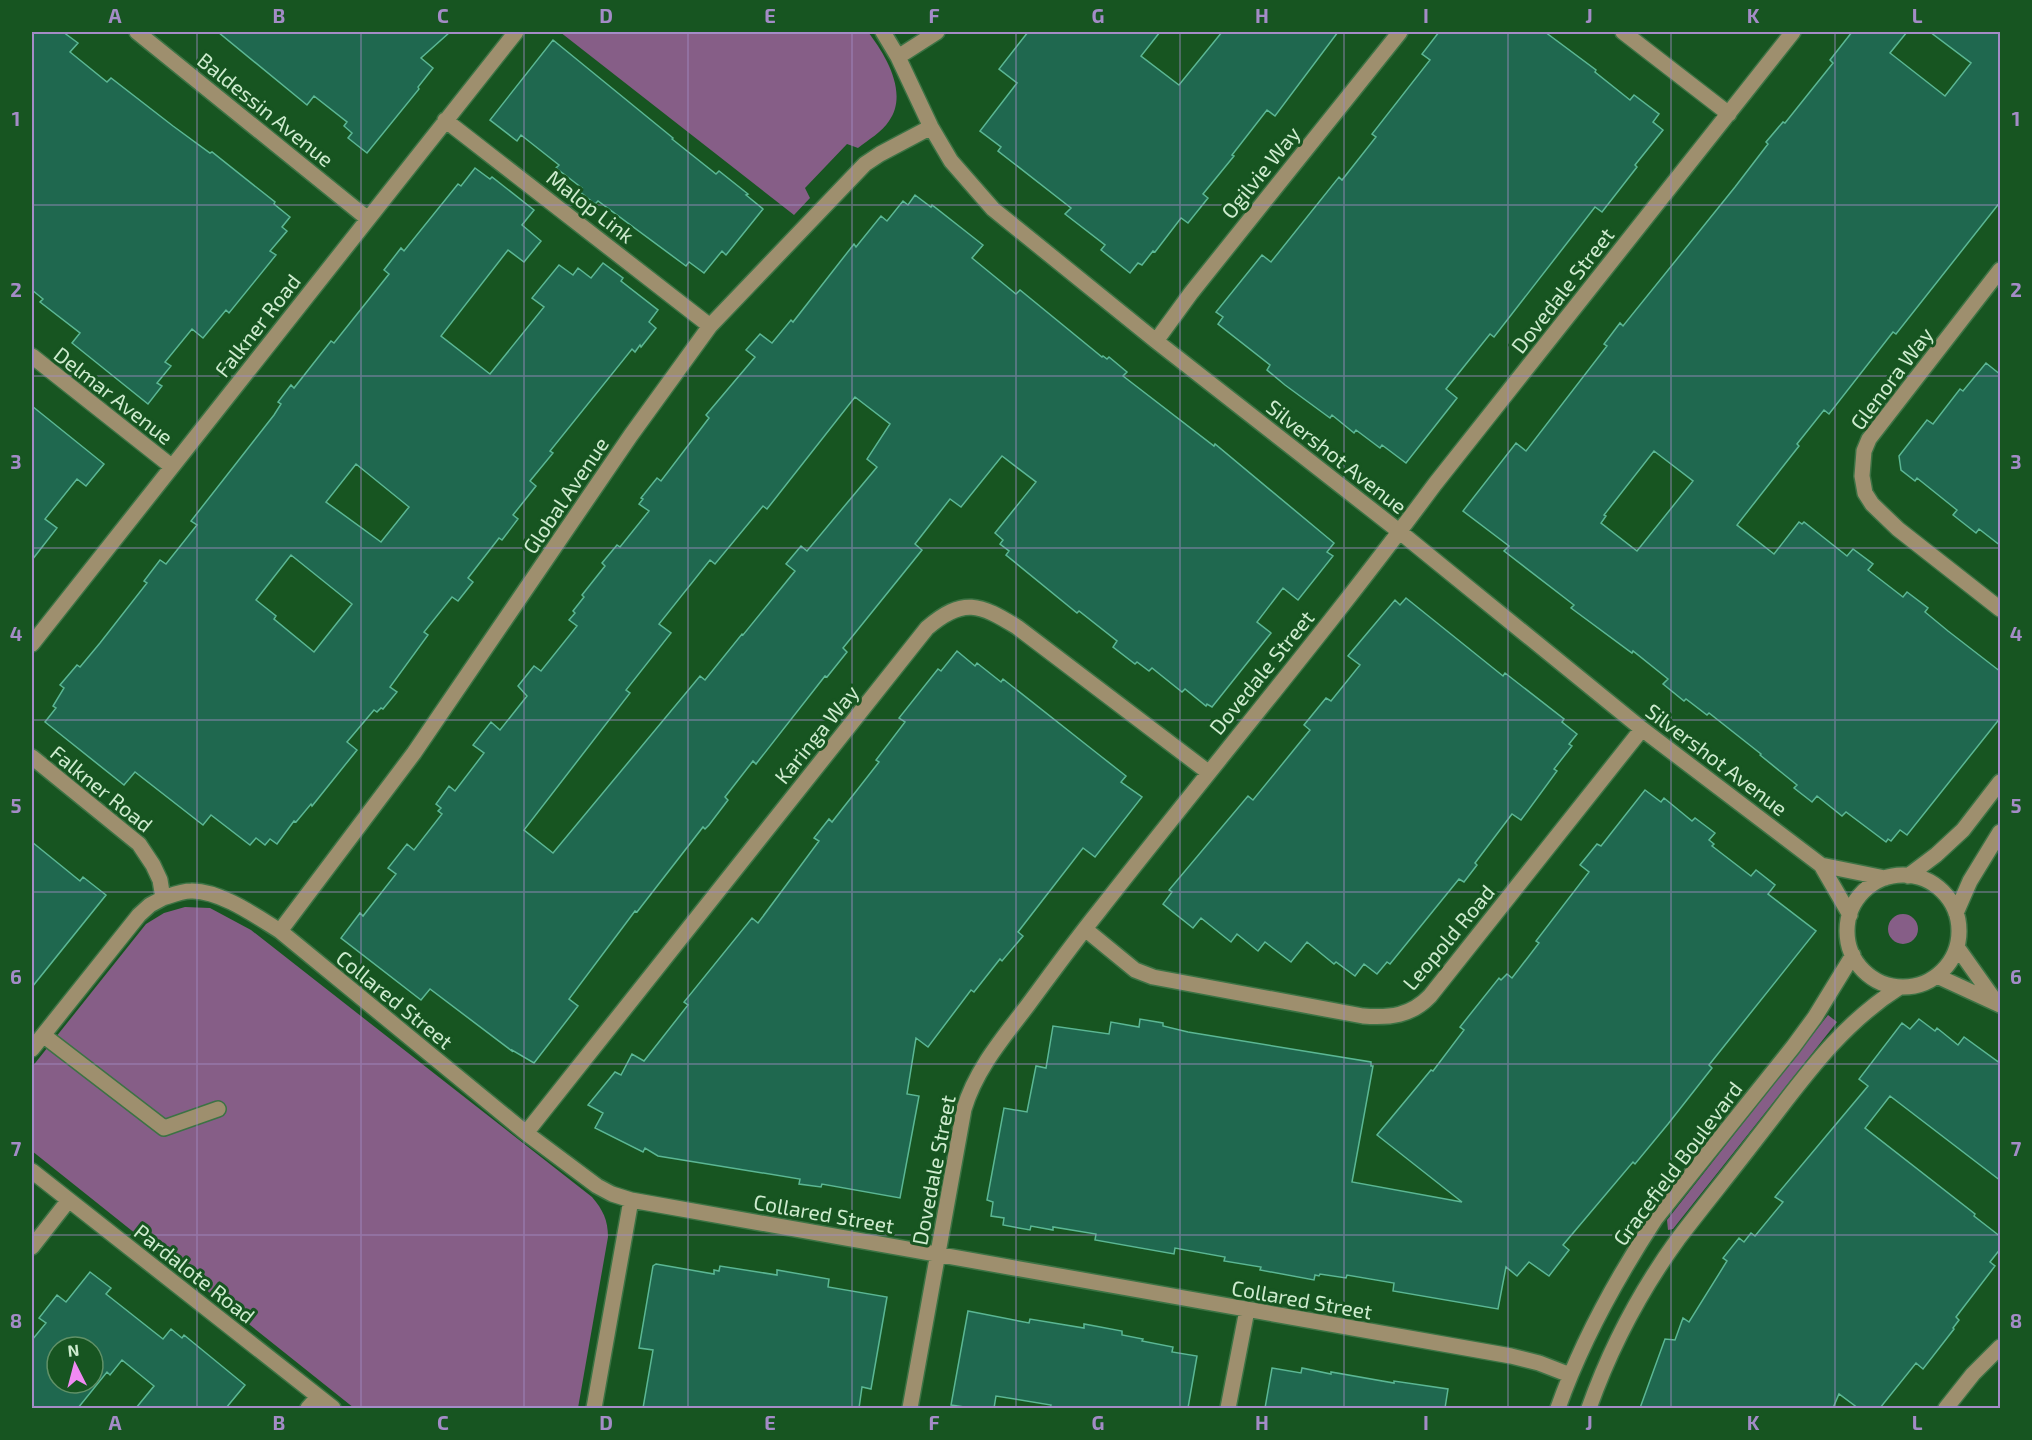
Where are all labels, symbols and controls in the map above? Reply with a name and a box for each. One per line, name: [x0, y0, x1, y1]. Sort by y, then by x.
text: A: [108, 3, 122, 27]
text: B: [273, 3, 285, 27]
text: C: [437, 3, 449, 27]
text: D: [599, 3, 613, 27]
text: E: [764, 3, 776, 27]
text: F: [928, 3, 940, 27]
text: G: [1092, 3, 1104, 27]
text: H: [1255, 3, 1269, 27]
text: I: [1423, 3, 1429, 27]
text: J: [1585, 3, 1593, 27]
text: K: [1747, 3, 1760, 27]
text: L: [1912, 3, 1923, 27]
street label: Baldessin Avenue: [193, 47, 339, 171]
text: 1: [12, 106, 20, 130]
text: 1: [2012, 106, 2020, 130]
street label: Ogilvie Way: [1215, 121, 1305, 223]
street label: Malop Link: [542, 164, 640, 248]
street label: Dovedale Street: [1505, 222, 1619, 358]
street label: Falkner Road: [209, 269, 305, 381]
text: 2: [10, 277, 22, 301]
text: 2: [2010, 277, 2022, 301]
street label: Glenora Way: [1844, 322, 1938, 434]
street label: Delmar Avenue: [50, 341, 178, 449]
street label: Silvershot Avenue: [1262, 394, 1412, 518]
street label: Global Avenue: [517, 432, 613, 558]
text: 3: [10, 449, 22, 473]
text: 3: [2010, 449, 2022, 473]
street label: Dovedale Street: [1203, 605, 1319, 739]
text: 4: [10, 621, 23, 645]
text: 4: [2010, 621, 2023, 645]
street label: Karinga Way: [769, 680, 863, 788]
street label: Silvershot Avenue: [1641, 698, 1793, 820]
street label: Falkner Road: [46, 739, 158, 837]
text: 5: [10, 793, 22, 817]
text: 5: [2010, 793, 2022, 817]
street label: Leopold Road: [1397, 879, 1499, 995]
street label: Collared Street: [332, 944, 458, 1054]
text: 6: [10, 964, 22, 988]
text: 6: [2010, 964, 2022, 988]
street label: Gracefield Boulevard: [1607, 1076, 1747, 1250]
street label: Dovedale Street: [906, 1093, 960, 1247]
text: 7: [11, 1136, 22, 1160]
text: 7: [2011, 1136, 2022, 1160]
street label: Collared Street: [752, 1188, 896, 1238]
street label: Pardalote Road: [130, 1218, 260, 1328]
street label: Collared Street: [1230, 1274, 1374, 1324]
text: 8: [10, 1308, 22, 1332]
text: 8: [2010, 1308, 2022, 1332]
north arrow: [45, 1335, 105, 1395]
text: N: [67, 1340, 80, 1360]
text: A: [108, 1410, 122, 1434]
text: B: [273, 1410, 285, 1434]
text: C: [437, 1410, 449, 1434]
text: D: [599, 1410, 613, 1434]
text: E: [764, 1410, 776, 1434]
text: F: [928, 1410, 940, 1434]
text: G: [1092, 1410, 1104, 1434]
text: H: [1255, 1410, 1269, 1434]
text: I: [1423, 1410, 1429, 1434]
text: J: [1585, 1410, 1593, 1434]
text: K: [1747, 1410, 1760, 1434]
text: L: [1912, 1410, 1923, 1434]

